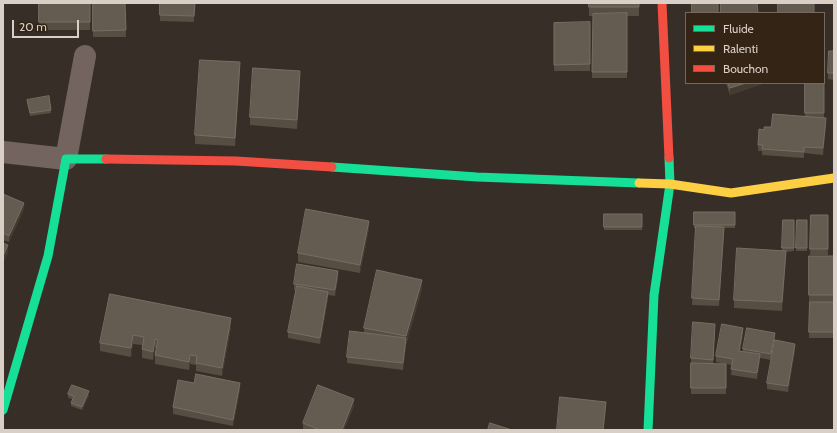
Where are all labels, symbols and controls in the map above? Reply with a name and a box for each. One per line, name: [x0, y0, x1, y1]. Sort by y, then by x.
scale bar: [14, 12, 81, 38]
legend: [685, 12, 825, 84]
text: 20 m: [19, 19, 47, 34]
text: Fluide: [723, 21, 754, 36]
text: Ralenti: [723, 41, 758, 56]
text: Bouchon: [723, 61, 768, 76]

